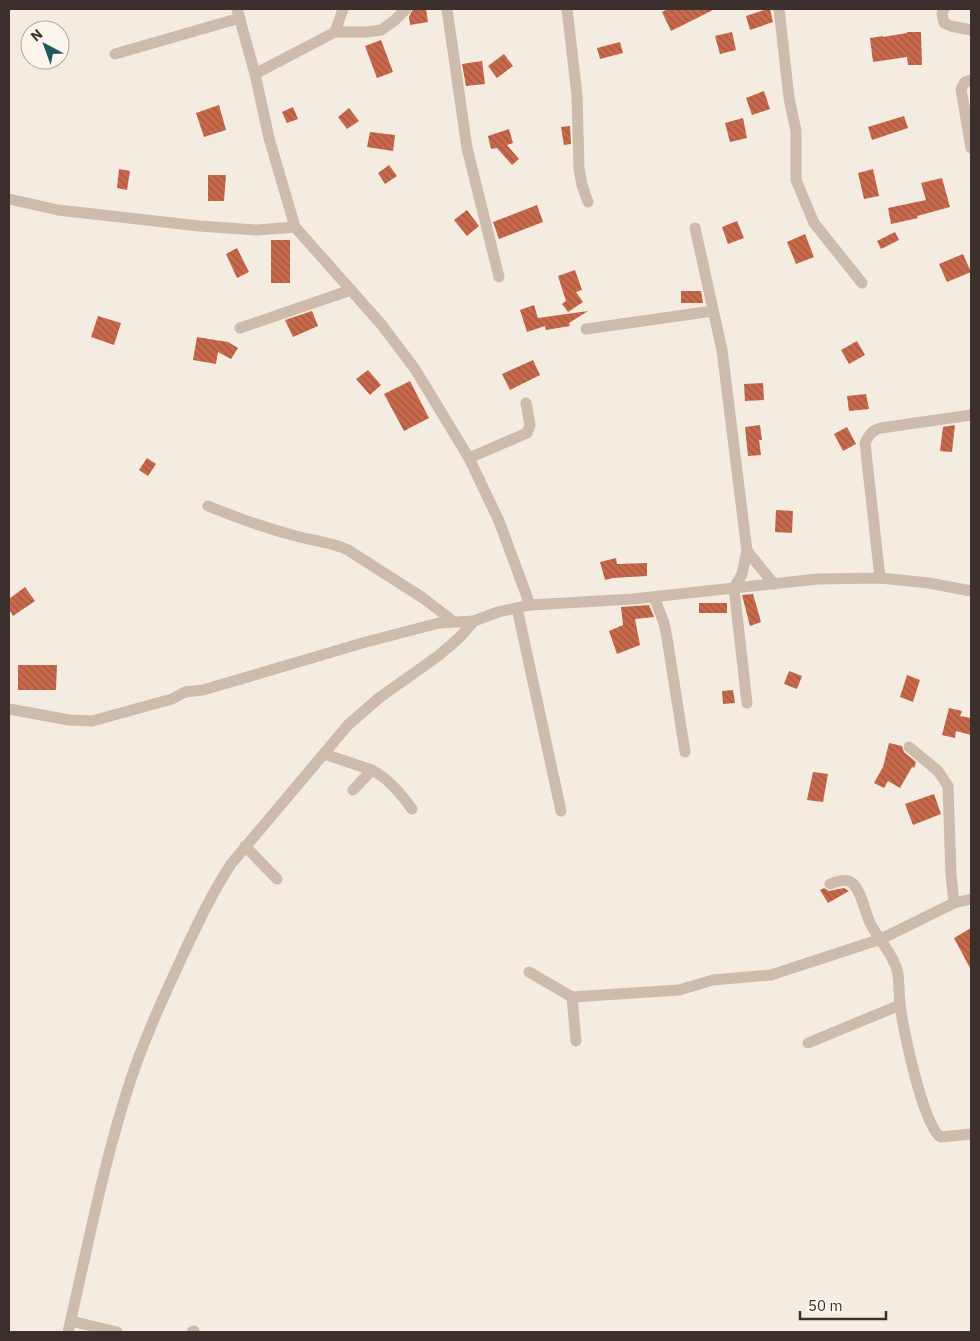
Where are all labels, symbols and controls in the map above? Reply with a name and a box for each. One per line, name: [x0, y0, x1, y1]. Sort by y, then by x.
north arrow: [20, 20, 70, 70]
text: N: [27, 25, 46, 45]
scale bar: [800, 1288, 886, 1320]
text: 50 m: [808, 1296, 843, 1315]

